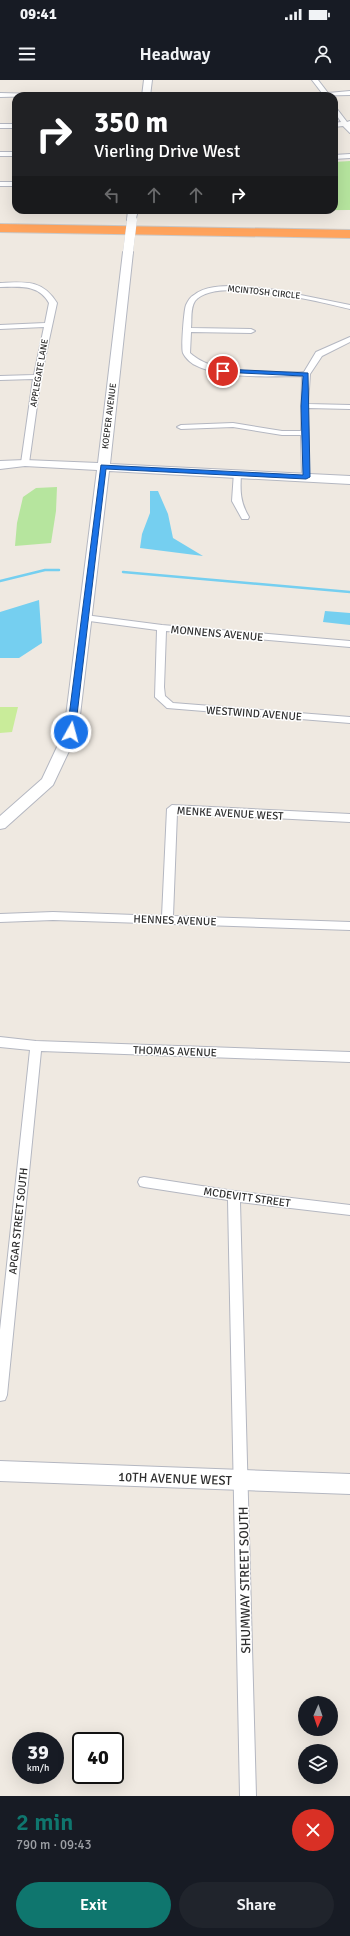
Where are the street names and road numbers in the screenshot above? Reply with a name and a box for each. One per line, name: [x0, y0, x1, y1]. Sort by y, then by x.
street label: MCINTOSH CIRCLE: [227, 283, 301, 302]
street label: APPLEGATE LANE: [28, 338, 51, 408]
street label: KOEPER AVENUE: [100, 382, 119, 450]
street label: MONNENS AVENUE: [170, 623, 264, 644]
street label: WESTWIND AVENUE: [206, 704, 302, 723]
street label: MENKE AVENUE WEST: [176, 804, 284, 823]
street label: HENNES AVENUE: [133, 913, 217, 928]
street label: THOMAS AVENUE: [133, 1044, 217, 1059]
street label: APGAR STREET SOUTH: [6, 1167, 31, 1275]
street label: MCDEVITT STREET: [203, 1185, 292, 1210]
street label: 10TH AVENUE WEST: [118, 1469, 233, 1489]
street label: SHUMWAY STREET SOUTH: [236, 1506, 254, 1654]

